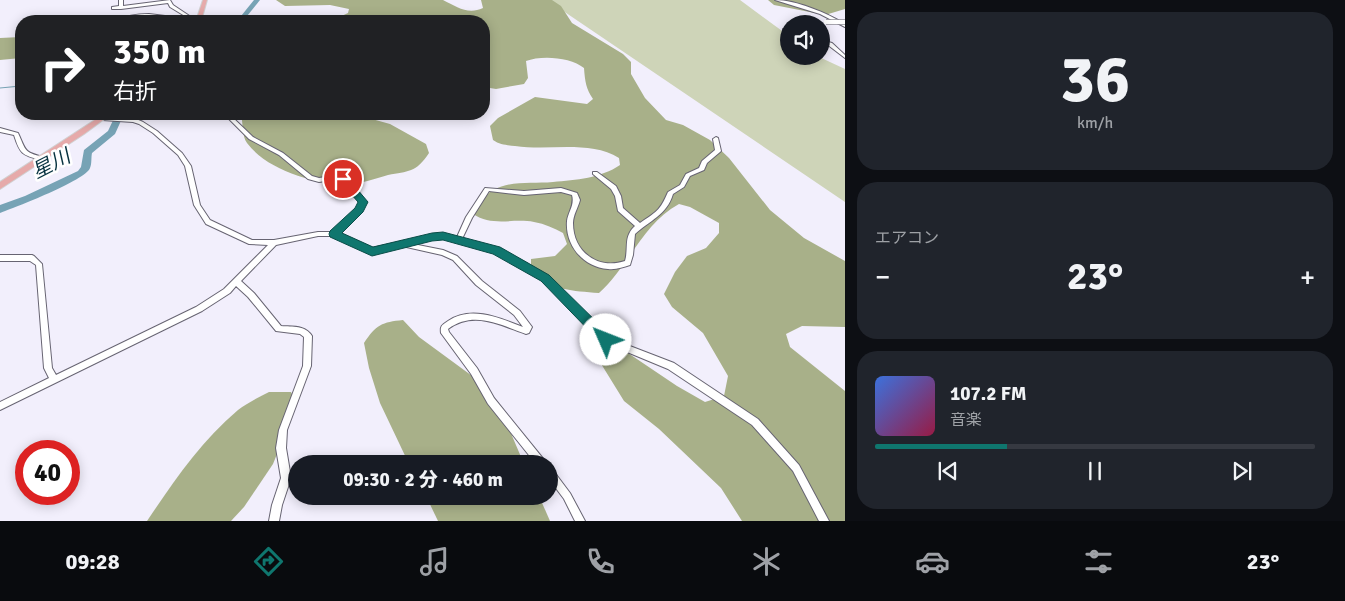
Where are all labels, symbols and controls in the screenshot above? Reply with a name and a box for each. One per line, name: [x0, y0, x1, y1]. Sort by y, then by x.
map controls: [780, 15, 830, 65]
button: sound: [780, 15, 830, 65]
text: 350 m: [113, 30, 206, 73]
icon: right: [30, 35, 95, 100]
text: 36: [1060, 40, 1130, 120]
text: 右折: [113, 78, 157, 105]
text: km/h: [1077, 113, 1113, 133]
water label: 星川: [28, 143, 76, 184]
pin: [322, 158, 364, 200]
icon: arrive: [329, 165, 357, 193]
text: エアコン: [875, 228, 939, 248]
text: 23°: [1067, 253, 1123, 300]
text: −: [875, 260, 890, 294]
text: +: [1300, 260, 1315, 294]
position arrow: [579, 313, 631, 365]
text: 107.2 FM: [950, 382, 1027, 406]
text: 音楽: [950, 410, 982, 430]
speed limit sign: 40: [15, 440, 80, 505]
icon: previous: [934, 457, 962, 485]
icon: pause: [1081, 457, 1109, 485]
icon: next: [1228, 457, 1256, 485]
text: 09:30 · 2 分 · 460 m: [343, 468, 503, 492]
icon: directions: [251, 544, 286, 579]
icon: music: [417, 544, 452, 579]
icon: phone: [583, 544, 618, 579]
icon: climate: [749, 544, 784, 579]
icon: car: [915, 544, 950, 579]
icon: filters: [1081, 544, 1116, 579]
text: 09:28: [66, 548, 120, 575]
text: 23°: [1247, 548, 1279, 575]

